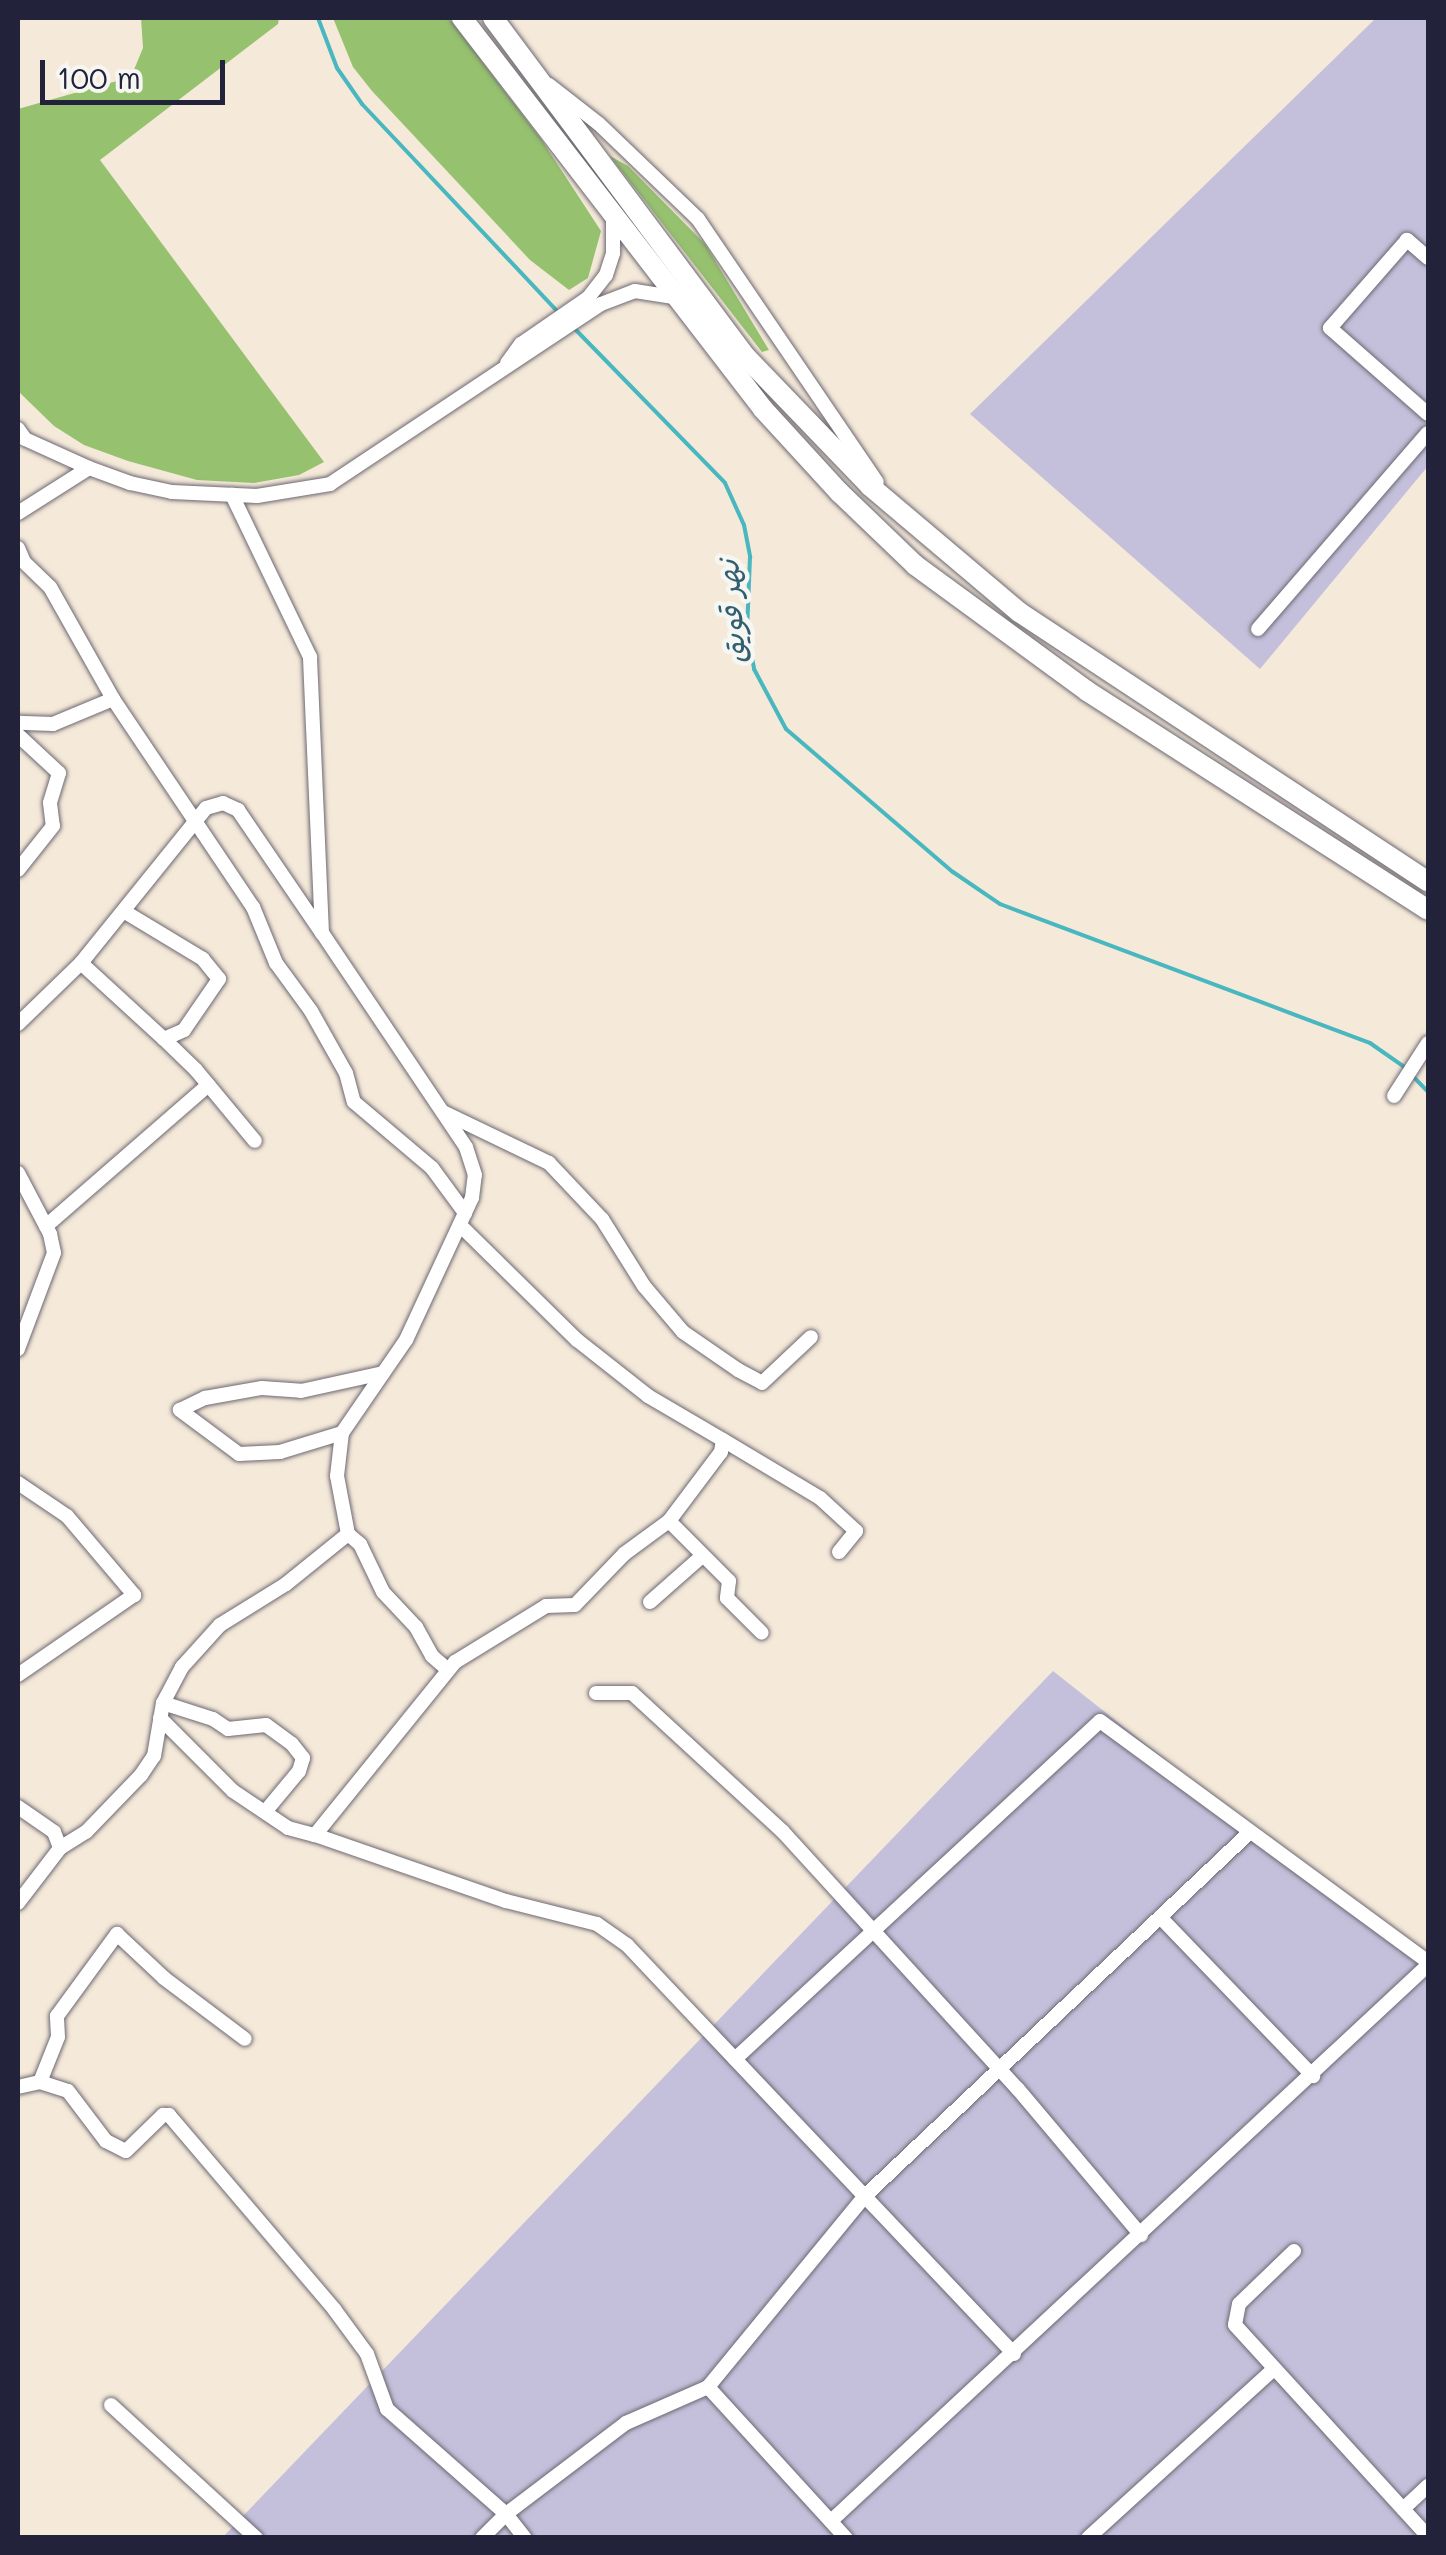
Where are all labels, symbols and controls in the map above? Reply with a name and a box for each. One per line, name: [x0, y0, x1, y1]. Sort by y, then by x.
scale bar: [45, 40, 230, 102]
text: 100 m: [57, 57, 141, 97]
water label: نهر قويق: [708, 559, 752, 665]

